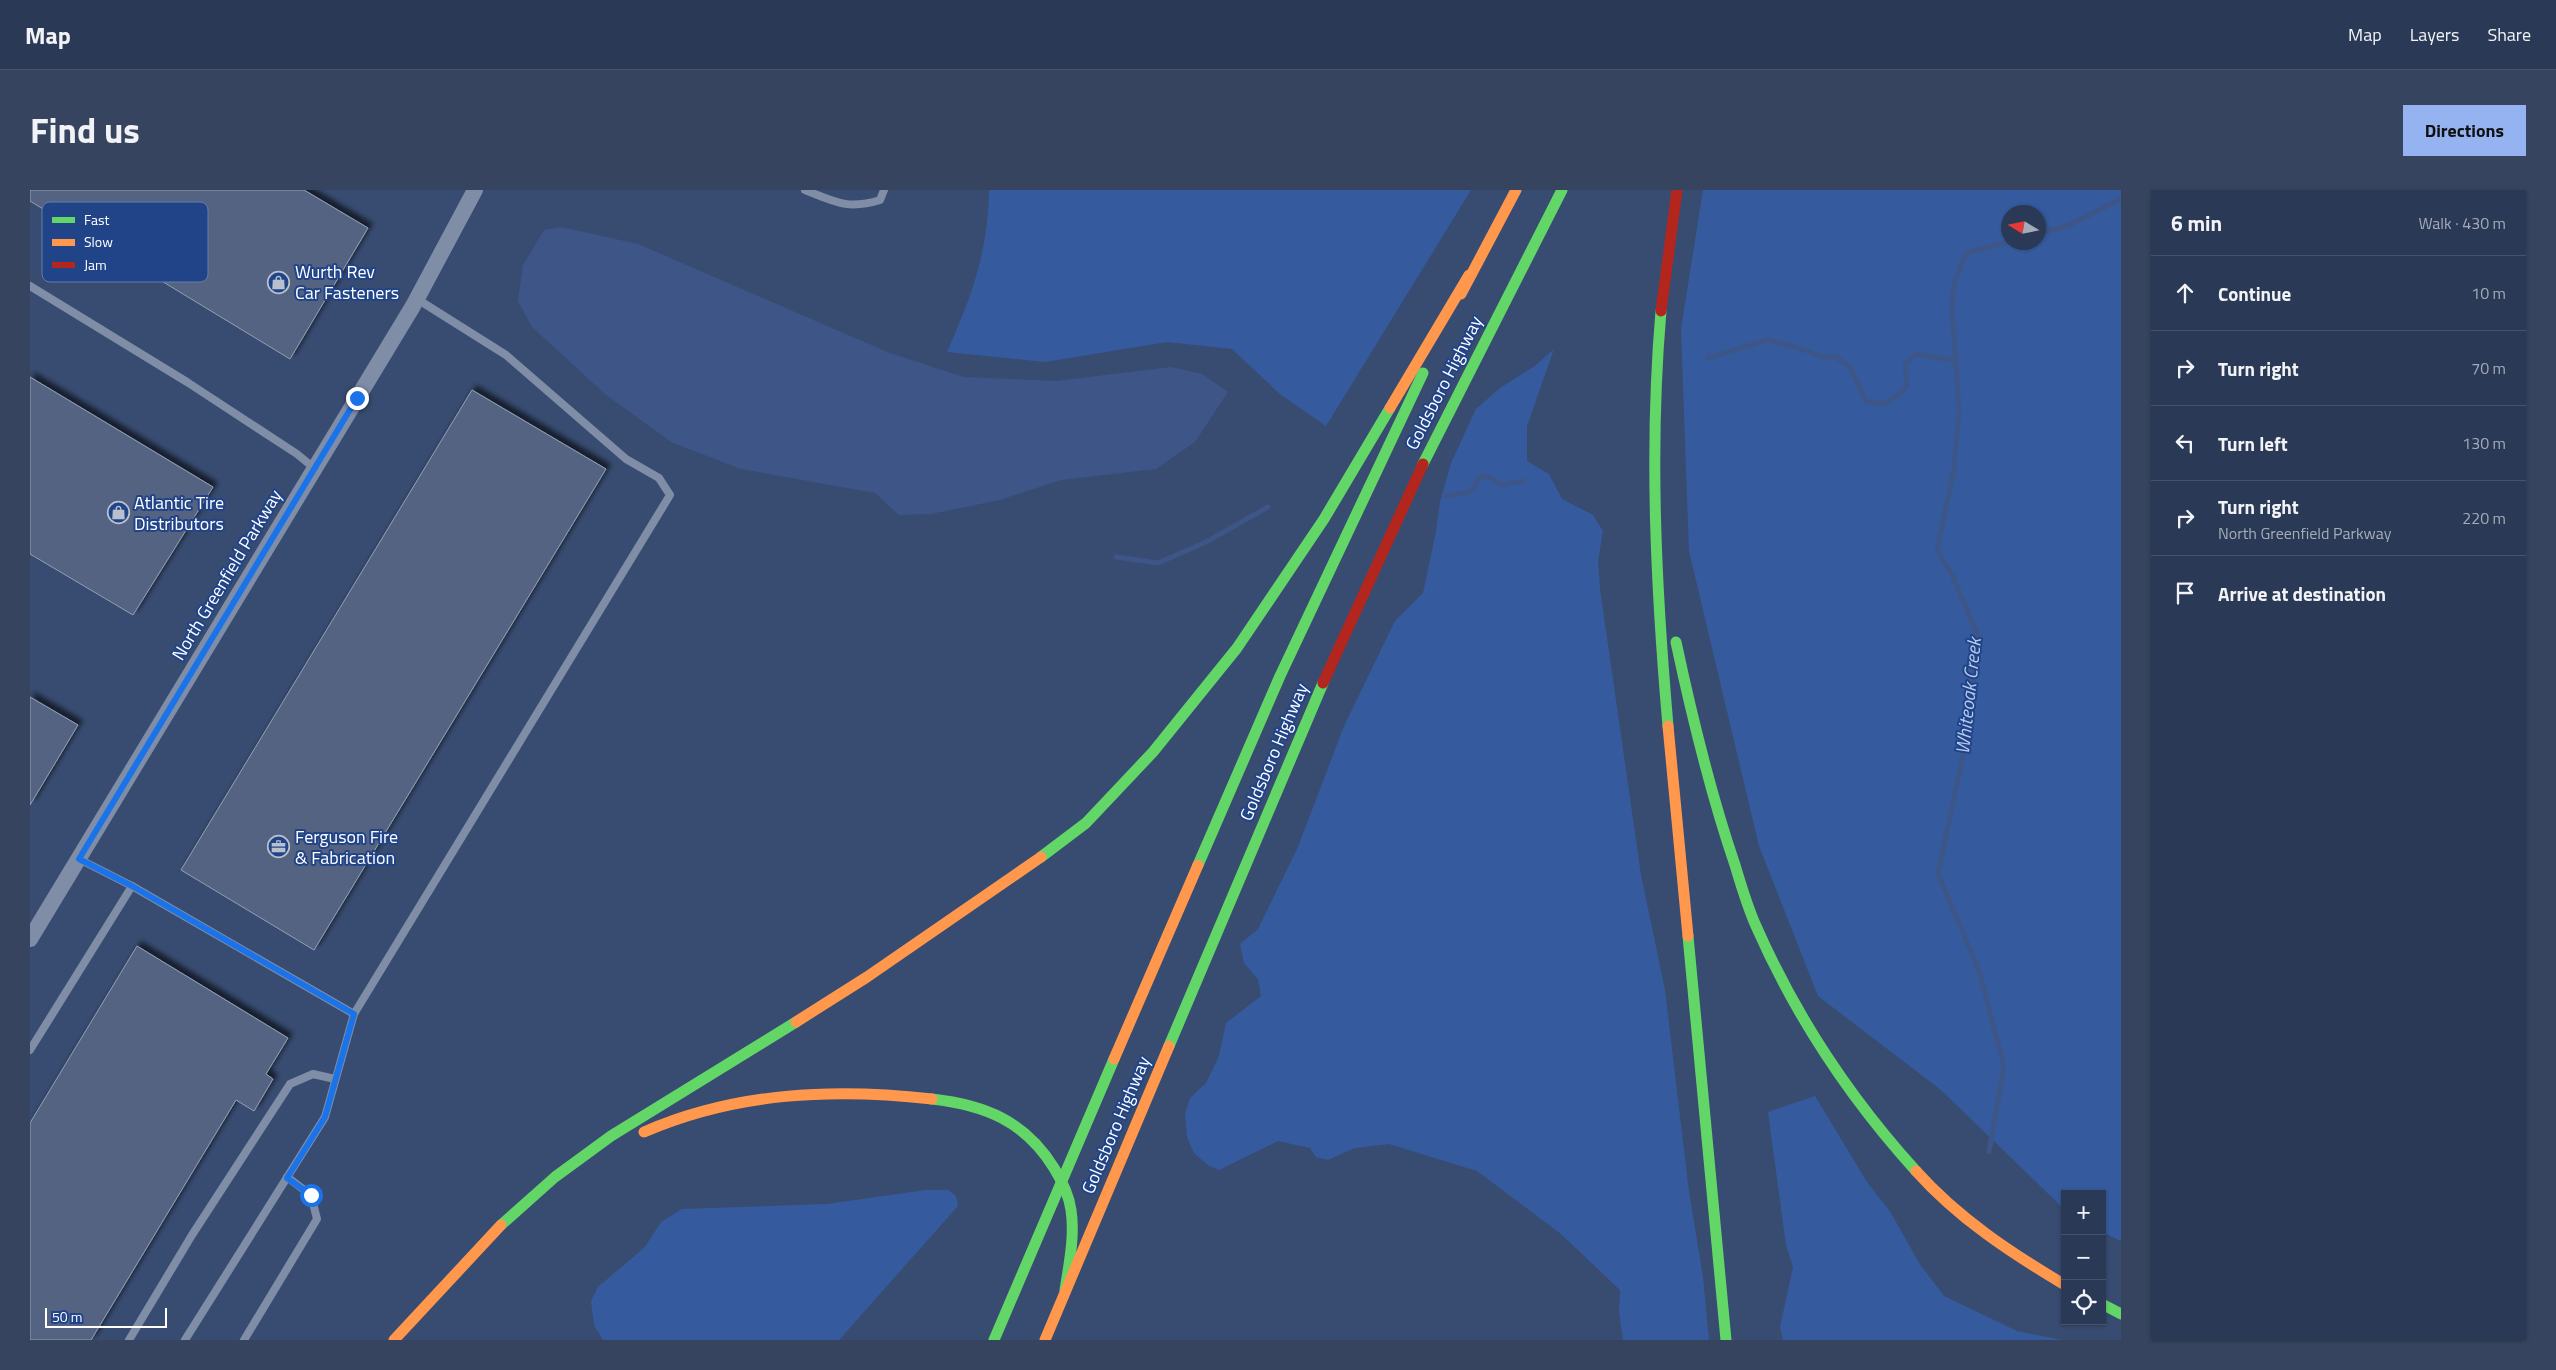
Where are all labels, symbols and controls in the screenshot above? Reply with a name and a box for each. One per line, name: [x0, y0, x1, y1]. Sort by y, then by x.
text: Map: [25, 17, 71, 53]
text: Map: [2348, 21, 2382, 48]
text: Layers: [2410, 21, 2459, 48]
text: Share: [2487, 21, 2531, 48]
text: Find us: [30, 103, 140, 157]
button: Directions: [2403, 105, 2526, 156]
legend: [42, 202, 208, 282]
north arrow: [2001, 205, 2046, 250]
text: 6 min: [2171, 207, 2222, 239]
text: Fast: [84, 209, 109, 230]
text: Walk · 430 m: [2418, 211, 2506, 235]
text: Slow: [84, 231, 113, 252]
text: Jam: [84, 254, 107, 275]
place label: Wurth Rev Car Fasteners: [295, 258, 399, 306]
shop icon: Wurth Rev Car Fasteners: [267, 270, 291, 294]
icon: ahead: [2171, 279, 2199, 307]
text: Continue: [2218, 279, 2291, 308]
text: 10 m: [2471, 281, 2506, 305]
street label: Goldsboro Highway: [1398, 311, 1489, 455]
icon: right: [2171, 354, 2199, 382]
text: Turn right: [2218, 354, 2299, 383]
text: 70 m: [2471, 356, 2506, 380]
route end: [346, 387, 369, 410]
icon: left: [2171, 429, 2199, 457]
text: Turn left: [2218, 429, 2288, 458]
text: 130 m: [2462, 431, 2506, 455]
street label: North Greenfield Parkway: [165, 484, 289, 665]
place label: Atlantic Tire Distributors: [134, 489, 224, 537]
text: Turn right: [2218, 492, 2299, 521]
shop icon: Atlantic Tire Distributors: [106, 501, 130, 525]
icon: right: [2171, 504, 2199, 532]
text: 220 m: [2462, 506, 2506, 530]
text: North Greenfield Parkway: [2218, 521, 2391, 545]
icon: arrive: [2171, 579, 2199, 607]
text: Arrive at destination: [2218, 579, 2386, 608]
water label: Whiteoak Creek: [1947, 634, 1988, 756]
street label: Goldsboro Highway: [1232, 678, 1315, 825]
place label: Ferguson Fire & Fabrication: [295, 823, 398, 871]
office icon: Ferguson Fire & Fabrication: [267, 835, 291, 859]
street label: Goldsboro Highway: [1074, 1051, 1157, 1198]
route start: [300, 1184, 323, 1207]
map controls: [2061, 1190, 2106, 1325]
button: +: [2061, 1190, 2106, 1235]
button: −: [2061, 1235, 2106, 1280]
button: locate: [2061, 1280, 2106, 1325]
scale bar: [45, 1305, 168, 1328]
text: 50 m: [52, 1306, 82, 1327]

